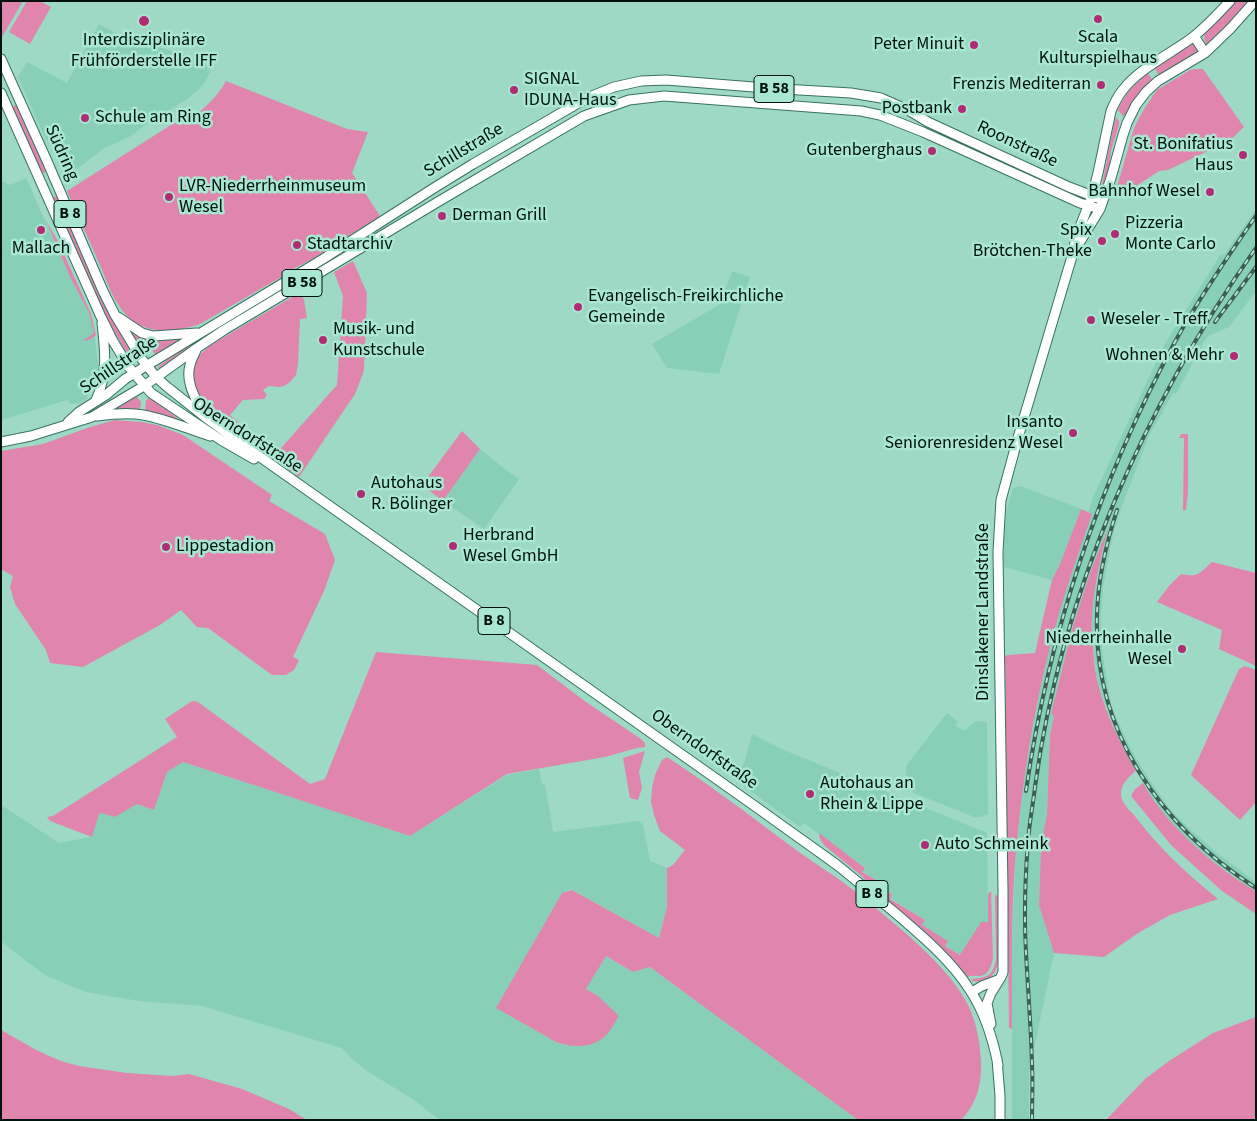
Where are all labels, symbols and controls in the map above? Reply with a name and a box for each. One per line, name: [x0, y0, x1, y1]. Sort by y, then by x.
marker: Scala Kulturspielhaus: [1092, 13, 1104, 25]
marker: Interdisziplinäre Frühförderstelle IFF: [137, 14, 151, 28]
place label: Scala Kulturspielhaus: [1039, 27, 1157, 70]
place label: Interdisziplinäre Frühförderstelle IFF: [71, 30, 217, 72]
place label: Peter Minuit: [873, 34, 964, 56]
marker: Peter Minuit: [968, 39, 980, 51]
place label: SIGNAL IDUNA-Haus: [524, 69, 617, 112]
place label: Frenzis Mediterran: [952, 74, 1091, 96]
road number: B 58: [754, 76, 794, 102]
marker: Frenzis Mediterran: [1095, 79, 1107, 91]
marker: SIGNAL IDUNA-Haus: [508, 84, 520, 96]
place label: Postbank: [882, 98, 952, 120]
marker: Postbank: [956, 103, 968, 115]
place label: Schule am Ring: [95, 107, 211, 129]
marker: Schule am Ring: [79, 112, 91, 124]
street label: Roonstraße: [973, 117, 1061, 173]
street label: Schillstraße: [420, 119, 508, 183]
street label: Südring: [39, 122, 83, 184]
place label: St. Bonifatius Haus: [1133, 134, 1233, 176]
place label: Gutenberghaus: [806, 140, 922, 162]
marker: Gutenberghaus: [926, 145, 938, 157]
marker: St. Bonifatius Haus: [1237, 149, 1249, 161]
place label: LVR-Niederrheinmuseum Wesel: [179, 176, 366, 218]
place label: Bahnhof Wesel: [1088, 181, 1200, 203]
marker: Bahnhof Wesel: [1204, 186, 1216, 198]
marker: LVR-Niederrheinmuseum Wesel: [163, 191, 175, 203]
road number: B 8: [54, 200, 86, 228]
place label: Derman Grill: [452, 205, 547, 227]
marker: Derman Grill: [436, 210, 448, 222]
place label: Pizzeria Monte Carlo: [1125, 213, 1216, 255]
place label: Spix Brötchen-Theke: [973, 220, 1092, 262]
marker: Mallach: [35, 224, 47, 236]
marker: Pizzeria Monte Carlo: [1109, 228, 1121, 240]
place label: Stadtarchiv: [307, 234, 393, 256]
marker: Spix Brötchen-Theke: [1096, 235, 1108, 247]
place label: Mallach: [12, 238, 70, 260]
marker: Stadtarchiv: [291, 239, 303, 251]
road number: B 58: [282, 270, 322, 296]
place label: Evangelisch-Freikirchliche Gemeinde: [588, 286, 783, 328]
marker: Evangelisch-Freikirchliche Gemeinde: [572, 301, 584, 313]
place label: Weseler - Treff: [1101, 309, 1207, 331]
marker: Weseler - Treff: [1085, 314, 1097, 326]
place label: Musik- und Kunstschule: [333, 319, 425, 362]
street label: Schillstraße: [76, 332, 162, 400]
marker: Musik- und Kunstschule: [317, 334, 329, 346]
place label: Wohnen & Mehr: [1105, 345, 1224, 367]
marker: Wohnen & Mehr: [1228, 350, 1240, 362]
street label: Oberndorfstraße: [188, 394, 306, 478]
place label: Insanto Seniorenresidenz Wesel: [884, 412, 1063, 454]
marker: Insanto Seniorenresidenz Wesel: [1067, 427, 1079, 439]
place label: Autohaus R. Bölinger: [371, 473, 453, 516]
marker: Autohaus R. Bölinger: [355, 488, 367, 500]
street label: Dinslakener Landstraße: [973, 523, 995, 701]
place label: Herbrand Wesel GmbH: [463, 525, 558, 568]
place label: Lippestadion: [176, 536, 274, 558]
marker: Herbrand Wesel GmbH: [447, 540, 459, 552]
marker: Lippestadion: [160, 541, 172, 553]
road number: B 8: [478, 608, 510, 634]
place label: Niederrheinhalle Wesel: [1046, 628, 1172, 670]
marker: Niederrheinhalle Wesel: [1176, 643, 1188, 655]
street label: Oberndorfstraße: [646, 705, 762, 795]
place label: Autohaus an Rhein & Lippe: [820, 773, 923, 816]
marker: Autohaus an Rhein & Lippe: [804, 788, 816, 800]
place label: Auto Schmeink: [935, 834, 1048, 856]
marker: Auto Schmeink: [919, 839, 931, 851]
road number: B 8: [856, 881, 888, 908]

